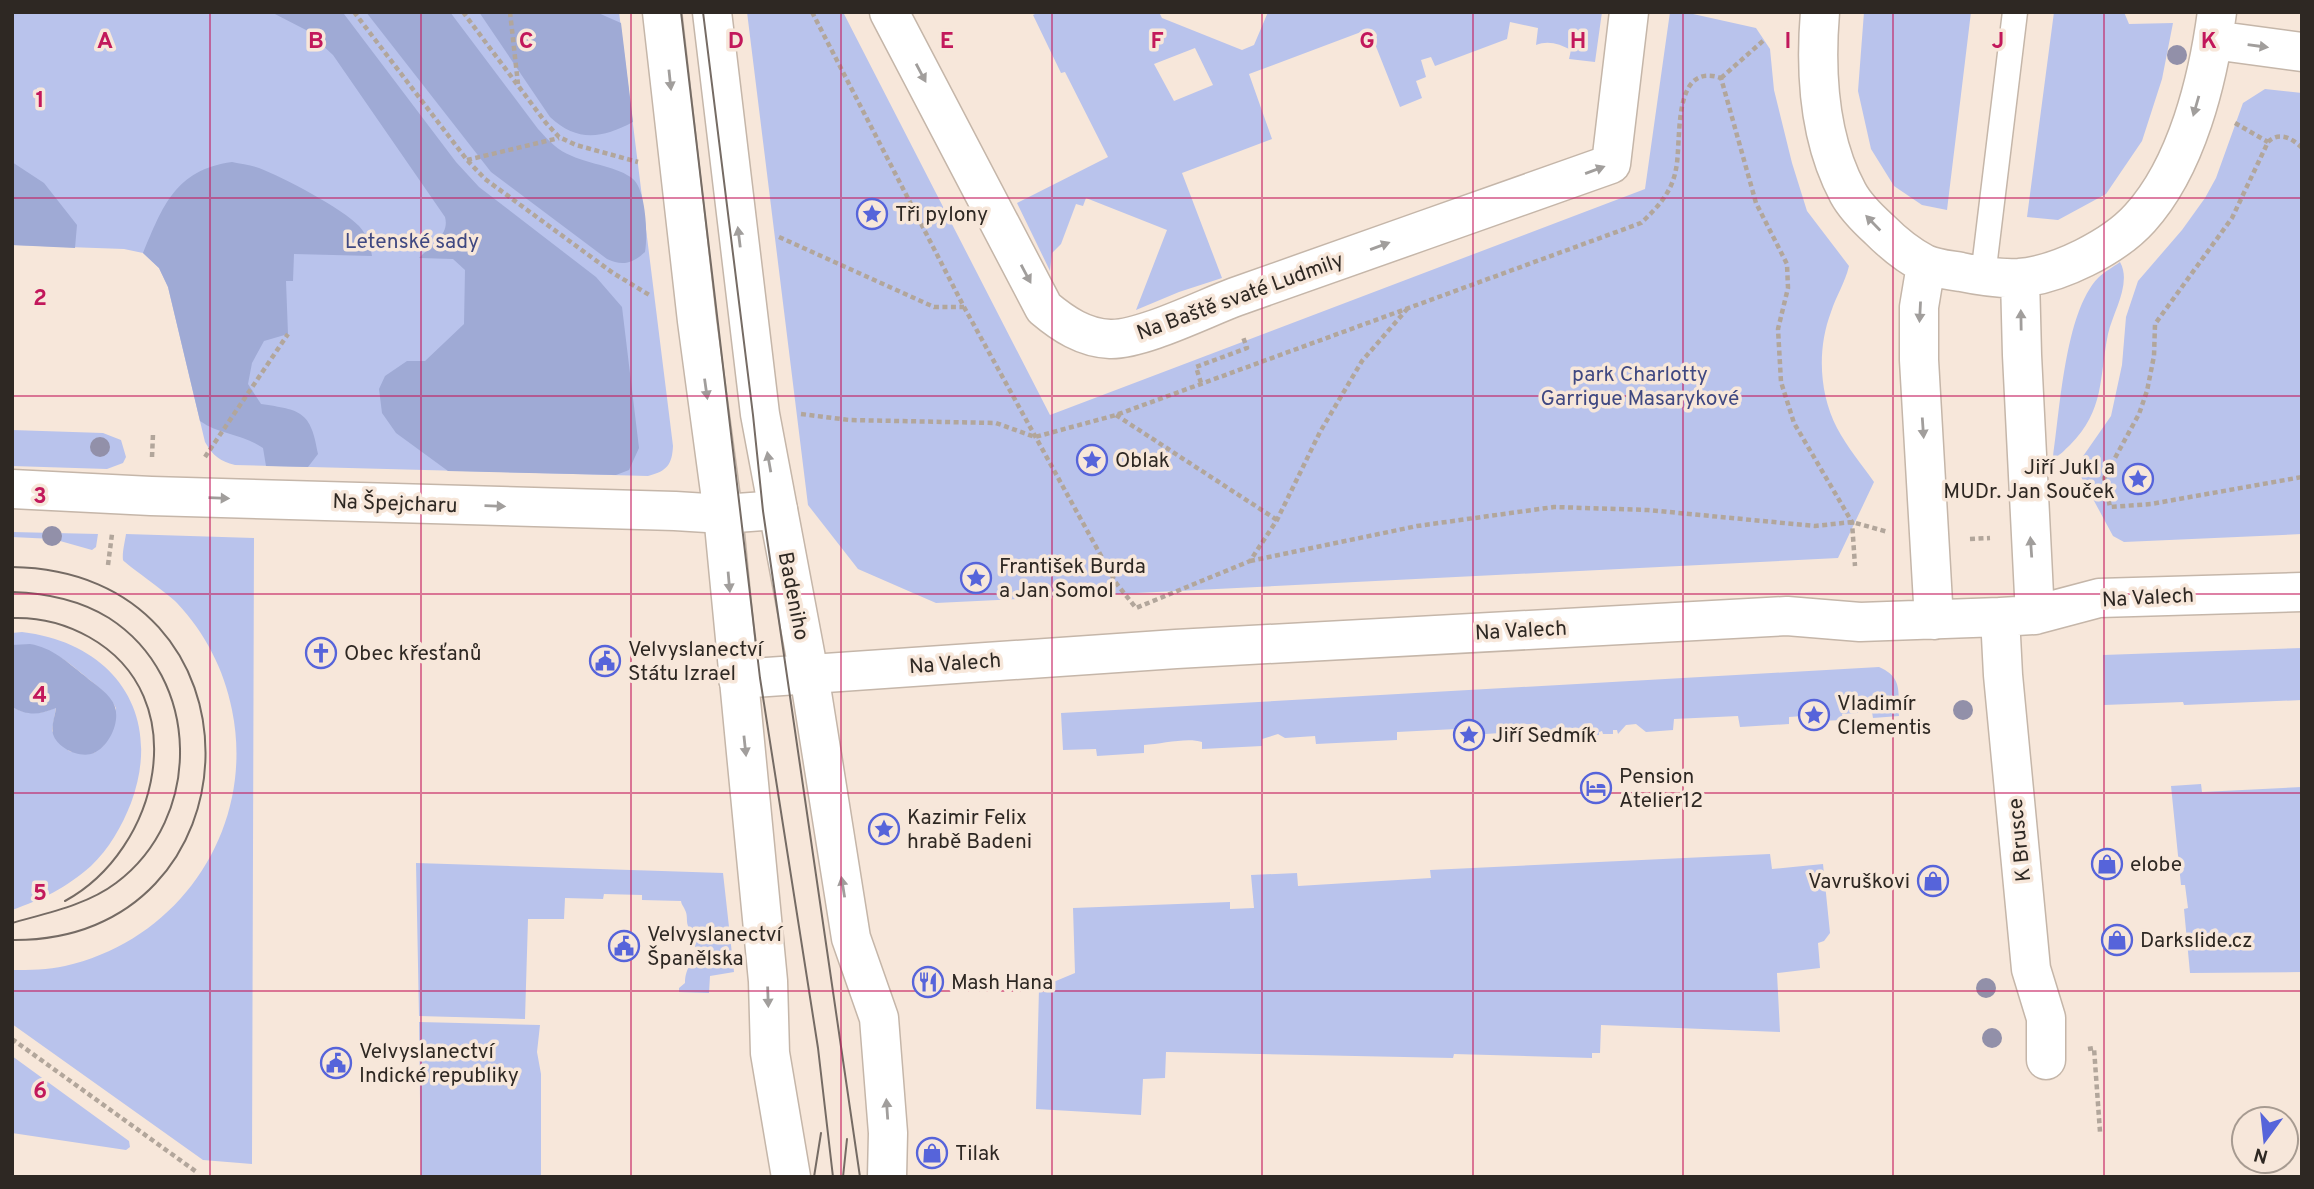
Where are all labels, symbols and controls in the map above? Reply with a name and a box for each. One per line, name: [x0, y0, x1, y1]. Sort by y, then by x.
text: A: [97, 28, 113, 57]
text: B: [308, 28, 324, 57]
text: C: [519, 28, 533, 57]
text: D: [728, 28, 744, 57]
text: E: [940, 28, 954, 57]
text: F: [1150, 28, 1164, 57]
text: G: [1359, 28, 1375, 57]
text: H: [1570, 28, 1586, 57]
text: I: [1785, 28, 1791, 57]
text: J: [1992, 28, 2004, 57]
text: K: [2201, 28, 2217, 57]
one-way arrow: [2247, 41, 2269, 52]
one-way arrow: [915, 63, 926, 83]
one-way arrow: [665, 69, 676, 91]
text: 1: [35, 87, 45, 116]
one-way arrow: [2191, 96, 2201, 117]
one-way arrow: [1584, 164, 1605, 175]
place icon: Tři pylony: [855, 197, 889, 231]
place label: Tři pylony: [895, 202, 988, 229]
one-way arrow: [1864, 214, 1881, 231]
one-way arrow: [733, 226, 744, 248]
park label: Letenské sady: [345, 229, 479, 256]
one-way arrow: [1370, 240, 1391, 251]
street label: Na Baště svaté Ludmily: [1133, 247, 1348, 347]
one-way arrow: [1021, 264, 1032, 284]
text: 2: [33, 285, 47, 314]
one-way arrow: [1914, 301, 1925, 323]
one-way arrow: [2015, 308, 2027, 330]
park label: park Charlotty Garrigue Masarykové: [1541, 362, 1739, 413]
one-way arrow: [700, 378, 711, 400]
one-way arrow: [1918, 417, 1929, 439]
place icon: Oblak: [1075, 443, 1109, 477]
place label: Oblak: [1115, 448, 1170, 475]
one-way arrow: [763, 451, 774, 473]
place label: Jiří Jukl a MUDr. Jan Souček: [1943, 455, 2115, 506]
place icon: Jiří Jukl a MUDr. Jan Souček: [2121, 462, 2155, 496]
text: 3: [33, 483, 47, 512]
street label: Na Špejcharu: [332, 488, 458, 520]
one-way arrow: [208, 492, 230, 503]
one-way arrow: [485, 500, 507, 511]
one-way arrow: [2025, 536, 2036, 558]
street label: Badeniho: [771, 550, 814, 643]
place label: František Burda a Jan Somol: [999, 554, 1146, 605]
place icon: František Burda a Jan Somol: [959, 561, 993, 595]
one-way arrow: [724, 571, 735, 593]
street label: Na Valech: [2101, 583, 2195, 614]
street label: Na Valech: [1474, 616, 1568, 647]
church icon: Obec křesťanů: [304, 636, 338, 670]
place label: Velvyslanectví Státu Izrael: [628, 637, 765, 688]
place label: Obec křesťanů: [344, 641, 481, 668]
public building icon: Velvyslanectví Státu Izrael: [588, 644, 622, 678]
street label: Na Valech: [908, 648, 1002, 681]
text: 4: [33, 682, 47, 711]
place label: Vladimír Clementis: [1837, 691, 1931, 742]
place icon: Vladimír Clementis: [1797, 698, 1831, 732]
place icon: Jiří Sedmík: [1452, 718, 1486, 752]
place label: Jiří Sedmík: [1492, 723, 1597, 750]
one-way arrow: [740, 736, 751, 758]
place label: Pension Atelier12: [1619, 764, 1703, 815]
hotel icon: Pension Atelier12: [1579, 771, 1613, 805]
street label: K Brusce: [2003, 797, 2038, 883]
place label: Kazimir Felix hrabě Badeni: [907, 805, 1032, 856]
place icon: Kazimir Felix hrabě Badeni: [867, 812, 901, 846]
shop icon: elobe: [2090, 847, 2124, 881]
place label: elobe: [2130, 852, 2182, 879]
shop icon: Vavruškovi: [1916, 864, 1950, 898]
place label: Vavruškovi: [1808, 869, 1910, 896]
one-way arrow: [837, 876, 848, 898]
text: 5: [33, 880, 47, 909]
place label: Velvyslanectví Španělska: [647, 922, 784, 973]
shop icon: Darkslide.cz: [2100, 923, 2134, 957]
place label: Darkslide.cz: [2140, 928, 2253, 955]
public building icon: Velvyslanectví Španělska: [607, 929, 641, 963]
restaurant icon: Mash Hana: [911, 965, 945, 999]
place label: Mash Hana: [951, 970, 1053, 997]
one-way arrow: [762, 987, 774, 1009]
place label: Velvyslanectví Indické republiky: [359, 1039, 519, 1090]
public building icon: Velvyslanectví Indické republiky: [319, 1046, 353, 1080]
text: 6: [33, 1078, 47, 1107]
one-way arrow: [881, 1097, 892, 1119]
north arrow: [2230, 1105, 2300, 1175]
shop icon: Tilak: [915, 1136, 949, 1170]
place label: Tilak: [955, 1141, 1000, 1168]
text: N: [2251, 1141, 2271, 1168]

